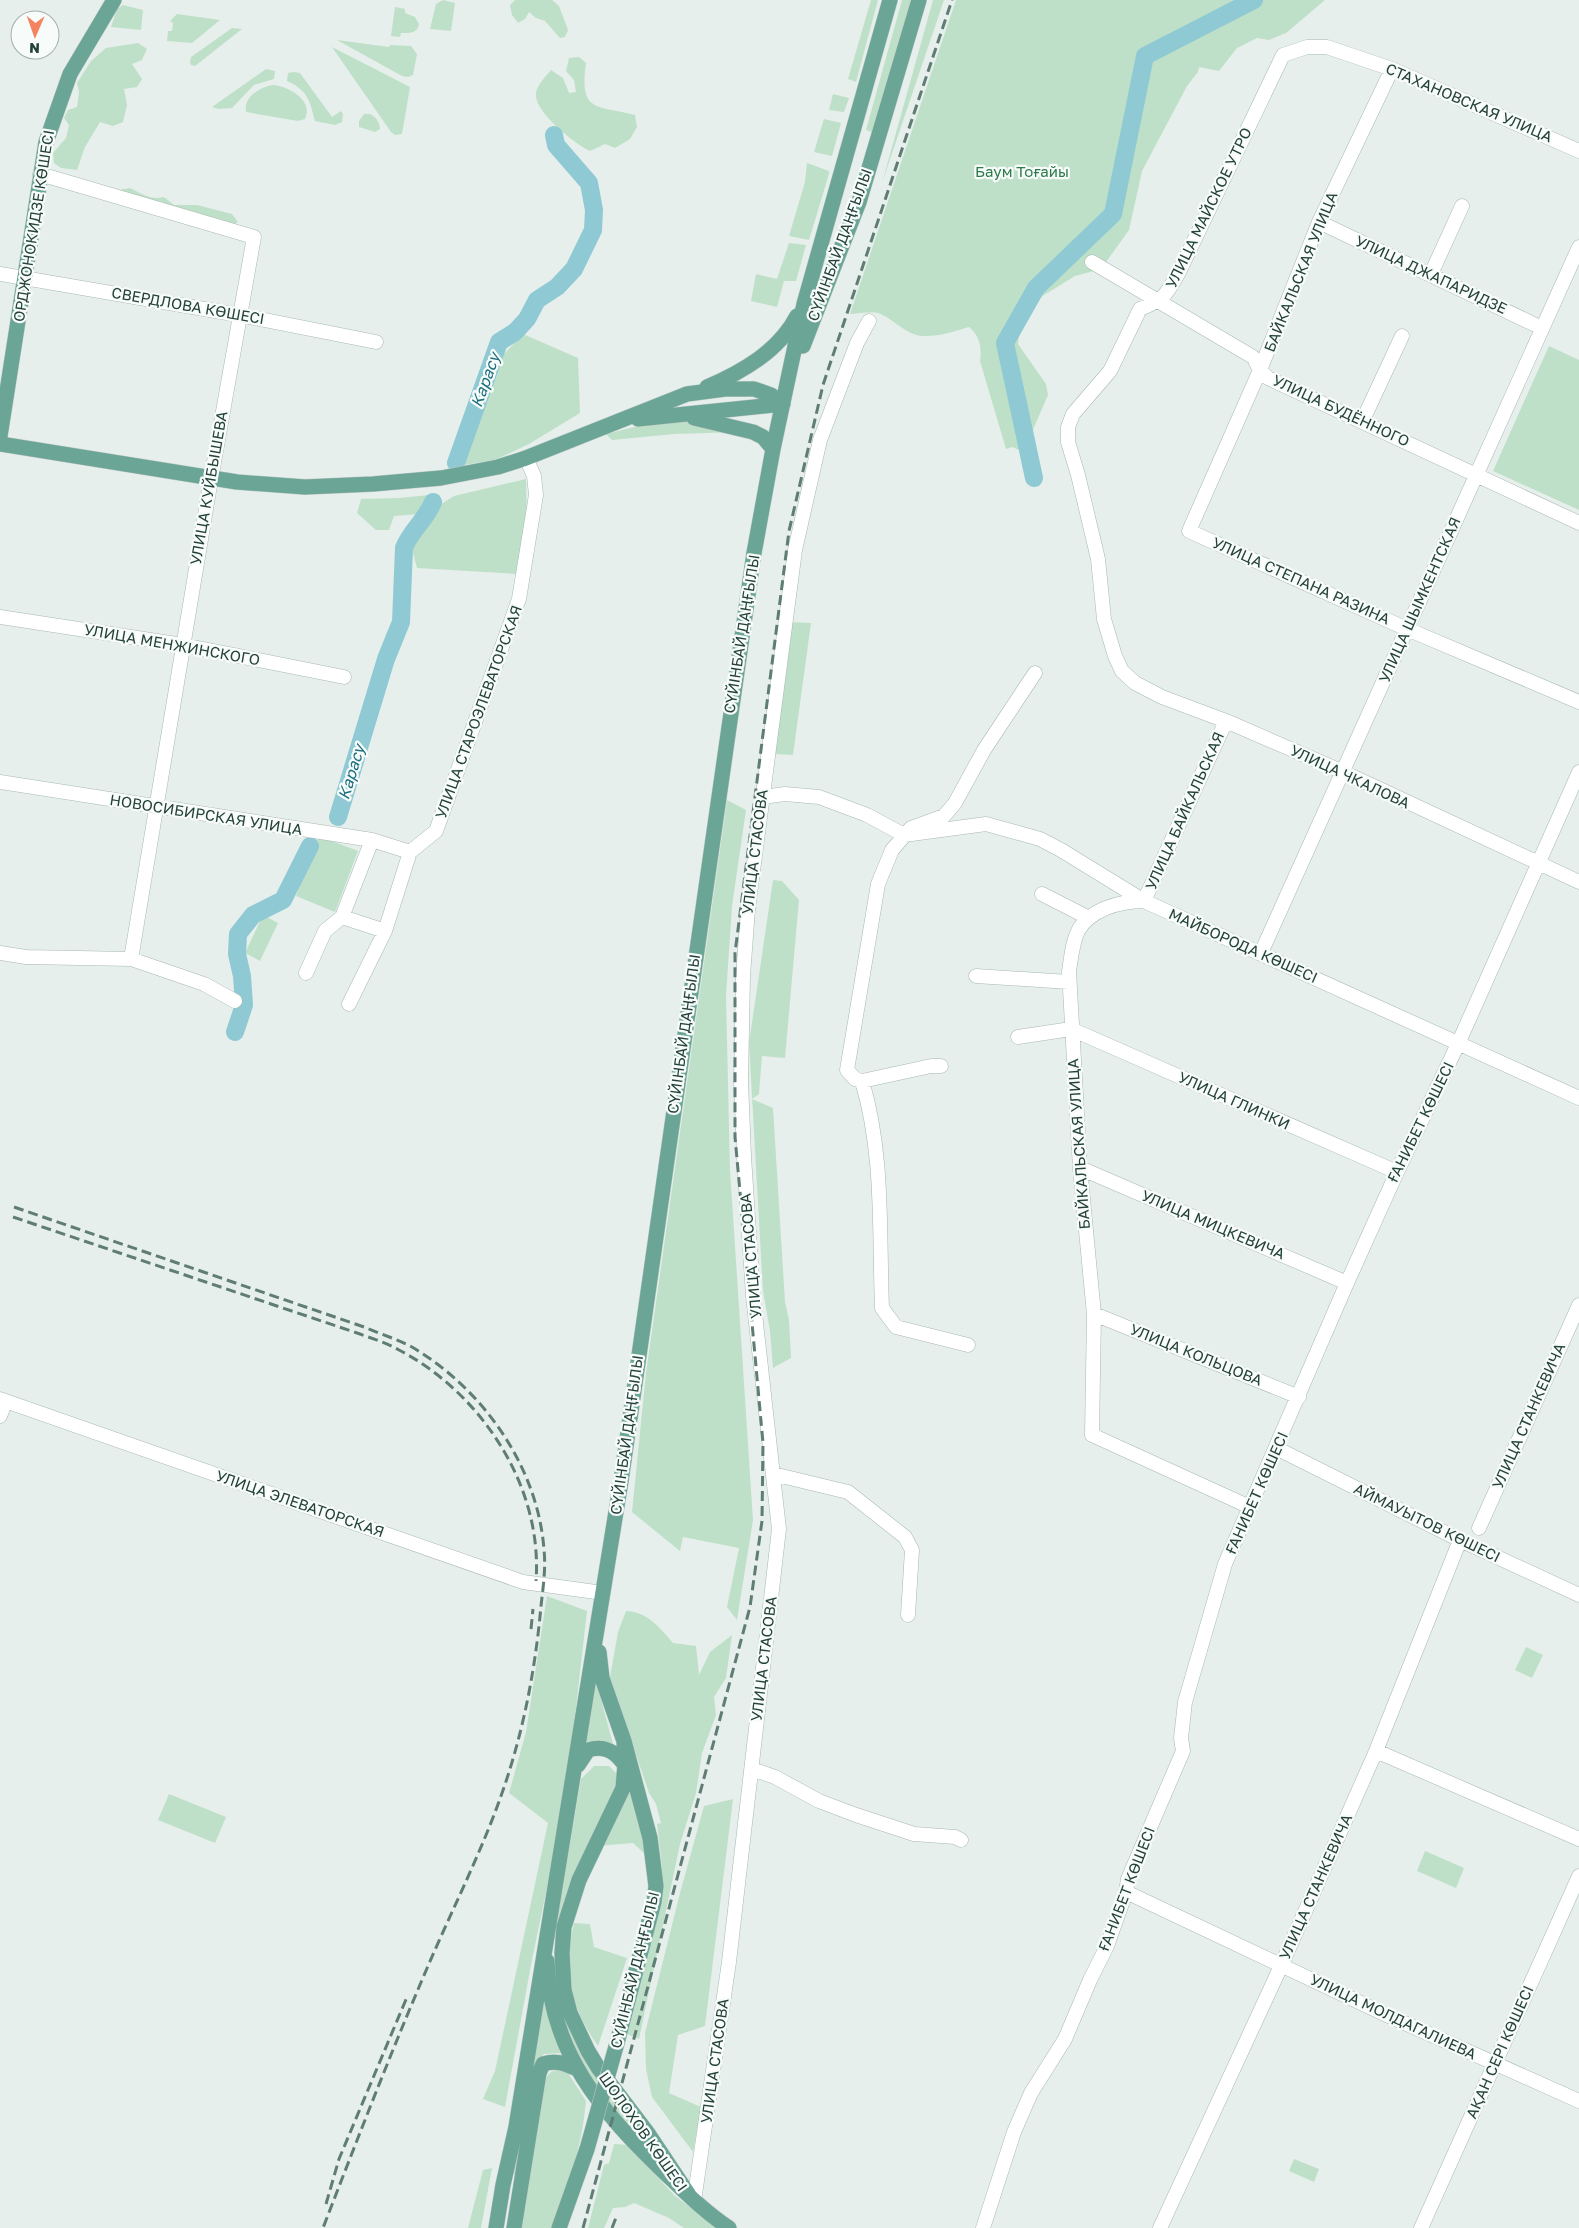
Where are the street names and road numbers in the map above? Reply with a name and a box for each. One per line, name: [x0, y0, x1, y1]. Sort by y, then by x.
street label: СТАХАНОВСКАЯ УЛИЦА: [1383, 59, 1555, 145]
street label: УЛИЦА МАЙСКОЕ УТРО: [1161, 124, 1255, 291]
street label: ОРДЖОНОКИДЗЕ КӨШЕСІ: [9, 129, 57, 323]
street label: СҮЙІНБАЙ ДАҢҒЫЛЫ: [803, 166, 875, 323]
street label: БАЙКАЛЬСКАЯ УЛИЦА: [1260, 189, 1340, 354]
street label: УЛИЦА ДЖАПАРИДЗЕ: [1353, 231, 1510, 317]
street label: СВЕРДЛОВА КӨШЕСІ: [110, 283, 266, 327]
street label: УЛИЦА БУДЁННОГО: [1270, 370, 1413, 450]
street label: УЛИЦА КУЙБЫШЕВА: [186, 409, 230, 566]
street label: УЛИЦА ШЫМКЕНТСКАЯ: [1374, 514, 1464, 685]
street label: УЛИЦА СТЕПАНА РАЗИНА: [1210, 533, 1393, 627]
street label: СҮЙІНБАЙ ДАҢҒЫЛЫ: [720, 553, 762, 715]
street label: УЛИЦА СТАРОЭЛЕВАТОРСКАЯ: [431, 602, 525, 821]
street label: УЛИЦА МЕНЖИНСКОГО: [83, 620, 262, 668]
street label: УЛИЦА БАЙКАЛЬСКАЯ: [1141, 729, 1227, 892]
street label: УЛИЦА ЧКАЛОВА: [1288, 741, 1413, 812]
street label: УЛИЦА СТАСОВА: [737, 788, 771, 915]
street label: НОВОСИБИРСКАЯ УЛИЦА: [109, 790, 304, 838]
street label: МАЙБОРОДА КӨШЕСІ: [1166, 904, 1321, 986]
street label: СҮЙІНБАЙ ДАҢҒЫЛЫ: [663, 953, 703, 1115]
street label: БАЙКАЛЬСКАЯ УЛИЦА: [1063, 1058, 1093, 1230]
street label: ҒАНИБЕТ КӨШЕСІ: [1383, 1058, 1457, 1185]
street label: УЛИЦА ГЛИНКИ: [1176, 1067, 1293, 1133]
street label: УЛИЦА МИЦКЕВИЧА: [1139, 1186, 1288, 1262]
street label: УЛИЦА СТАСОВА: [736, 1193, 764, 1320]
street label: УЛИЦА КОЛЬЦОВА: [1128, 1319, 1265, 1389]
street label: УЛИЦА СТАНКЕВИЧА: [1488, 1340, 1568, 1491]
street label: СҮЙІНБАЙ ДАҢҒЫЛЫ: [606, 1354, 646, 1516]
street label: ҒАНИБЕТ КӨШЕСІ: [1221, 1429, 1291, 1557]
street label: УЛИЦА ЭЛЕВАТОРСКАЯ: [214, 1466, 387, 1540]
street label: АЙМАУЫТОВ КӨШЕСІ: [1351, 1479, 1504, 1565]
street label: УЛИЦА СТАСОВА: [746, 1595, 780, 1722]
street label: УЛИЦА СТАНКЕВИЧА: [1275, 1811, 1355, 1962]
street label: ҒАНИБЕТ КӨШЕСІ: [1094, 1824, 1158, 1953]
street label: СҮЙІНБАЙ ДАҢҒЫЛЫ: [606, 1890, 662, 2050]
street label: УЛИЦА МОЛДАГАЛИЕВА: [1307, 1970, 1479, 2063]
street label: АҚАН СЕРІ КӨШЕСІ: [1462, 1982, 1537, 2121]
street label: УЛИЦА СТАСОВА: [696, 1997, 732, 2124]
street label: ШОЛОХОВ КӨШЕСІ: [596, 2068, 692, 2195]

